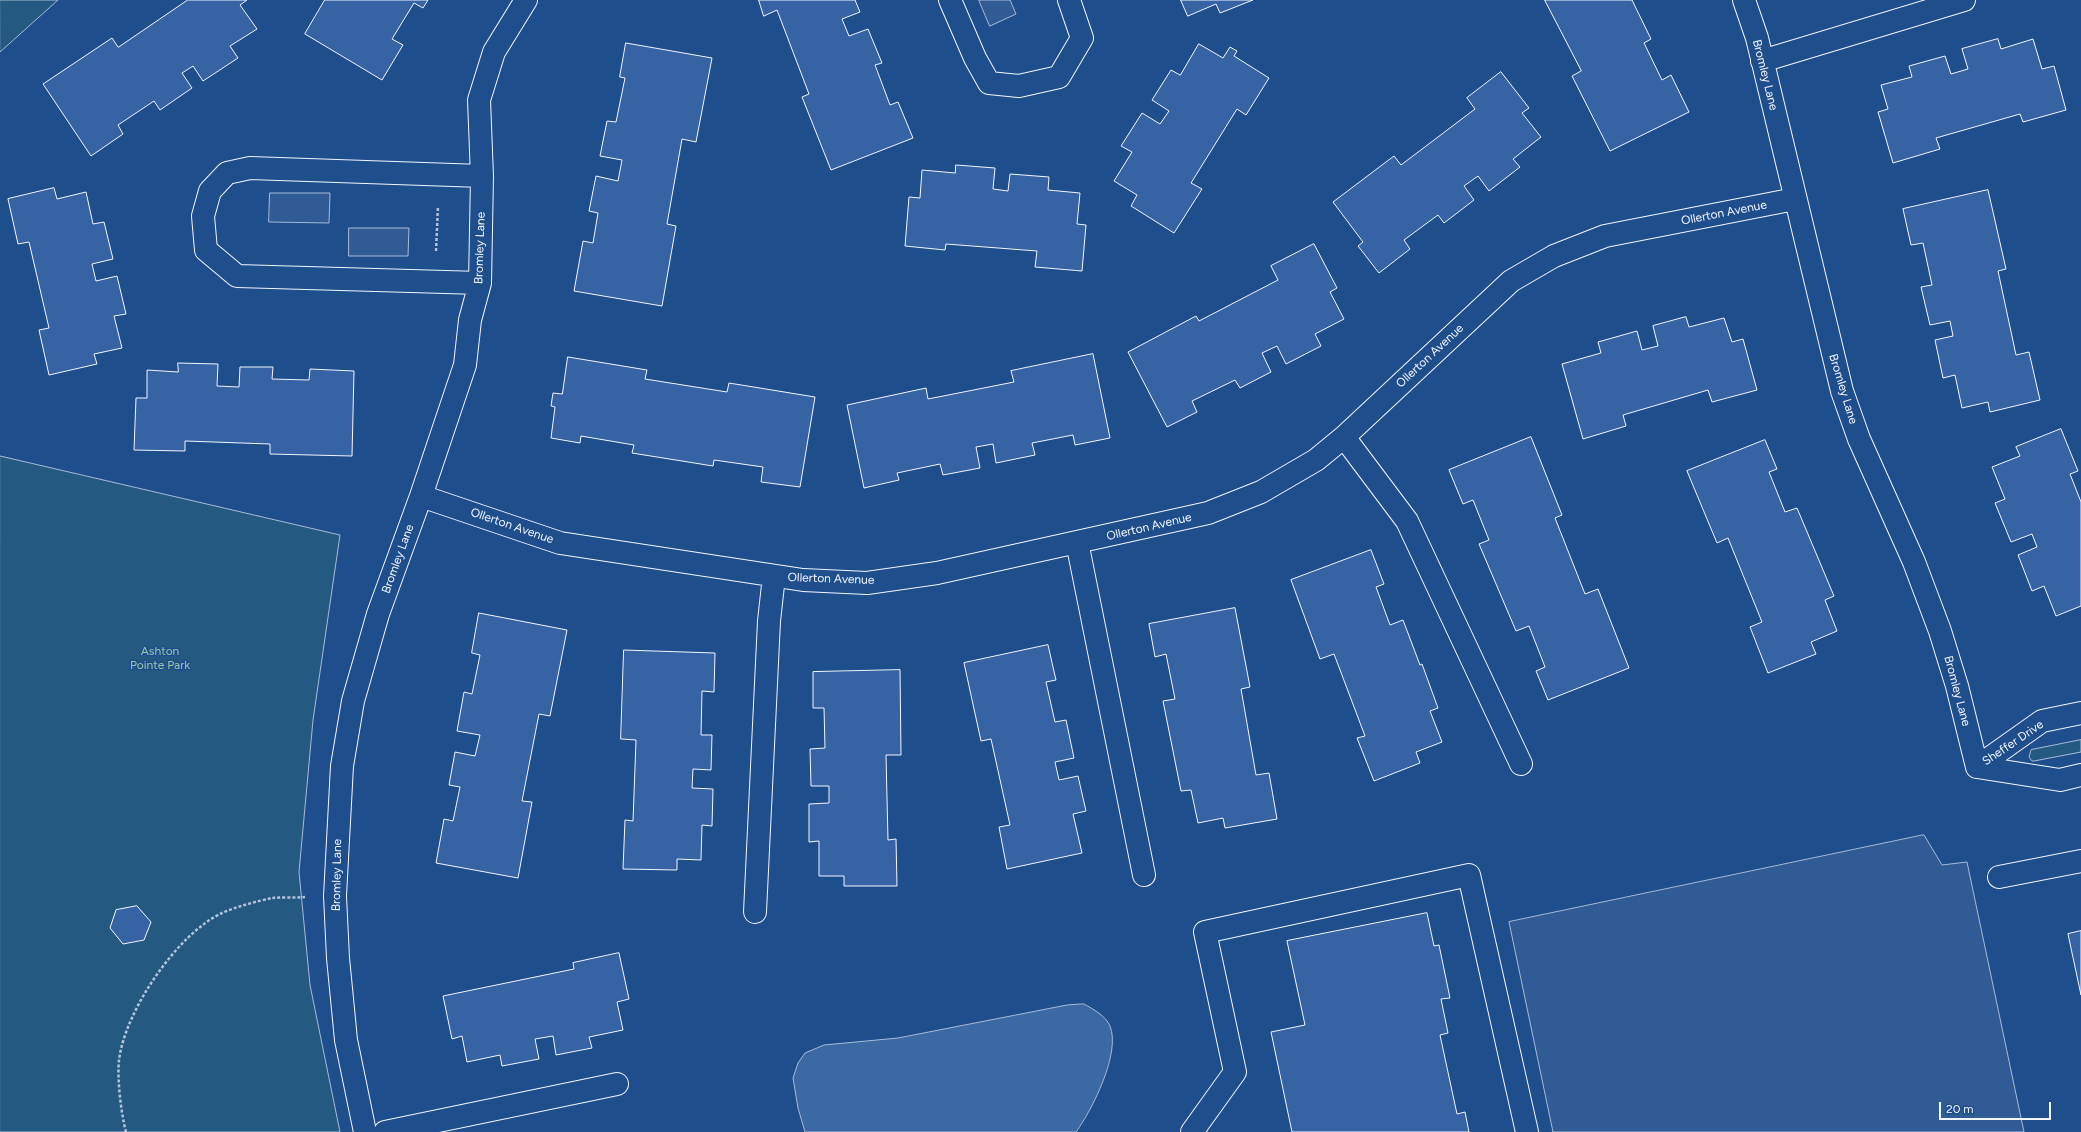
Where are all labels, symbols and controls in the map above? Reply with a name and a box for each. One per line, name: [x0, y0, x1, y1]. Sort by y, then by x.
street label: Bromley Lane: [1749, 38, 1781, 112]
street label: Ollerton Avenue: [1680, 198, 1768, 228]
street label: Bromley Lane: [472, 212, 488, 284]
street label: Ollerton Avenue: [1393, 321, 1467, 391]
street label: Bromley Lane: [1826, 352, 1860, 426]
street label: Ollerton Avenue: [469, 505, 555, 547]
street label: Ollerton Avenue: [1105, 510, 1193, 544]
street label: Bromley Lane: [379, 522, 417, 596]
street label: Ollerton Avenue: [787, 570, 875, 588]
park label: Ashton Pointe Park: [130, 644, 190, 672]
street label: Bromley Lane: [1941, 654, 1973, 728]
street label: Sheffer Drive: [1980, 717, 2046, 769]
street label: Bromley Lane: [329, 839, 345, 911]
scale bar: [1941, 1094, 2053, 1120]
text: 20 m: [1946, 1102, 1974, 1116]

